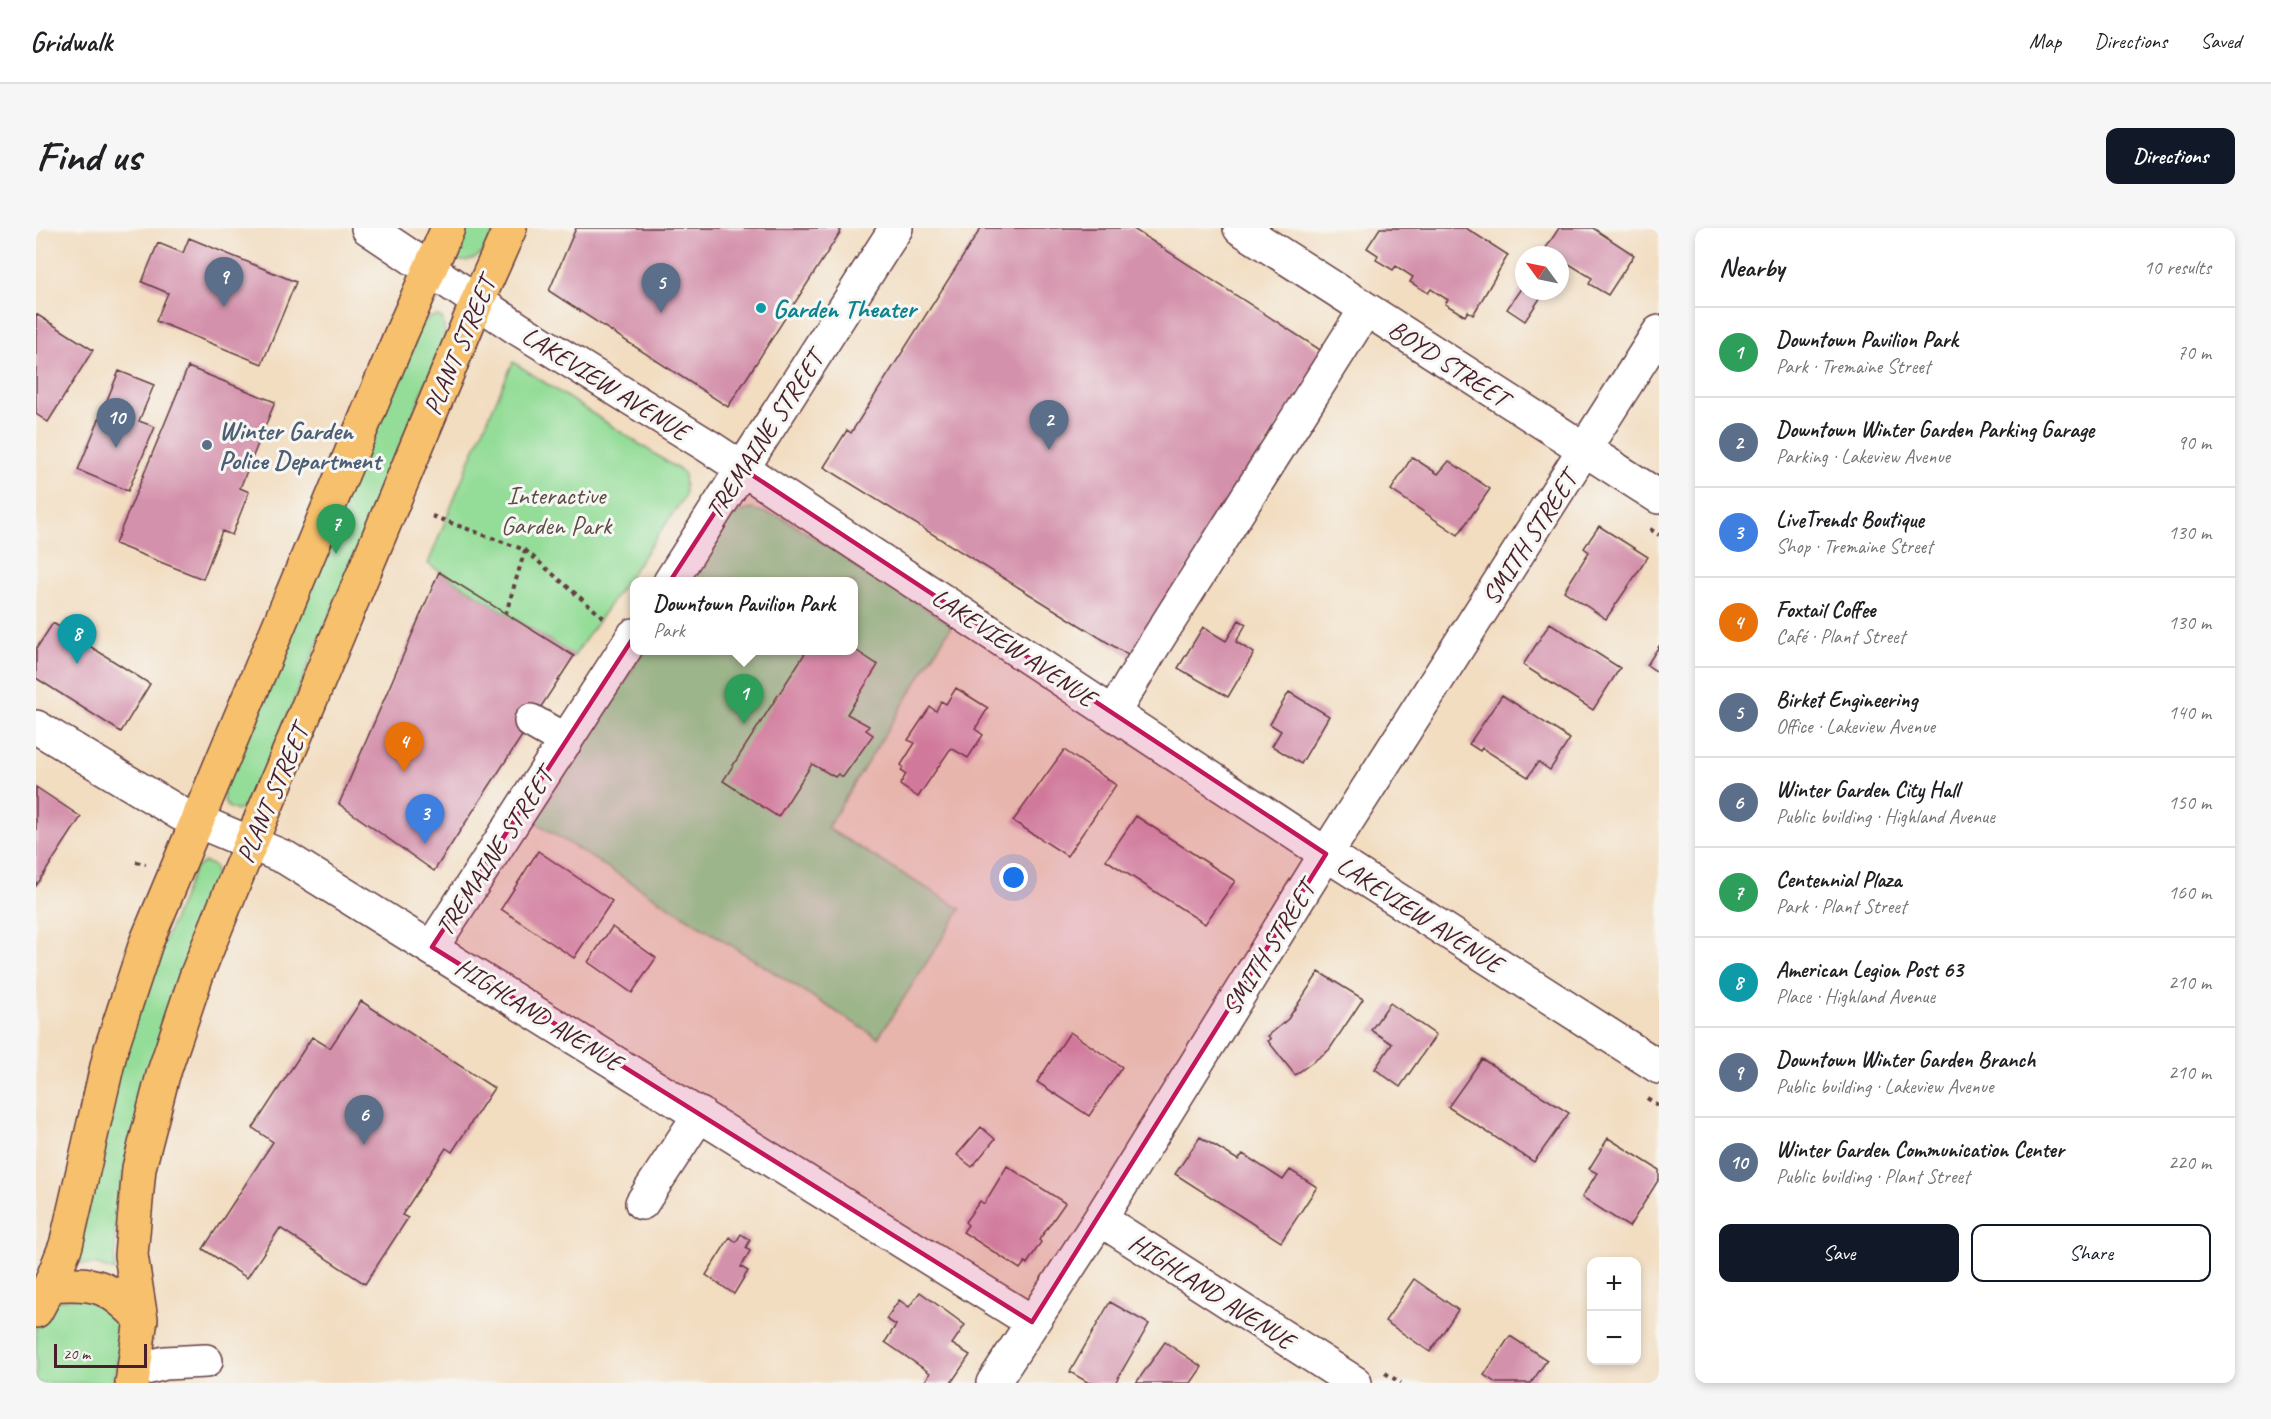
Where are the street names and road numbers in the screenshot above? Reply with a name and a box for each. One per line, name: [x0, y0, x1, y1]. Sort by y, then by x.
street label: PLANT STREET: [416, 267, 506, 420]
street label: BOYD STREET: [1382, 312, 1519, 417]
street label: LAKEVIEW AVENUE: [516, 319, 699, 450]
street label: TREMAINE STREET: [698, 340, 834, 525]
street label: SMITH STREET: [1474, 461, 1588, 611]
street label: LAKEVIEW AVENUE: [925, 580, 1105, 717]
street label: PLANT STREET: [229, 715, 319, 868]
street label: TREMAINE STREET: [428, 757, 564, 942]
street label: LAKEVIEW AVENUE: [1331, 849, 1512, 982]
street label: SMITH STREET: [1214, 870, 1326, 1021]
street label: HIGHLAND AVENUE: [449, 950, 631, 1081]
street label: HIGHLAND AVENUE: [1123, 1226, 1304, 1359]

